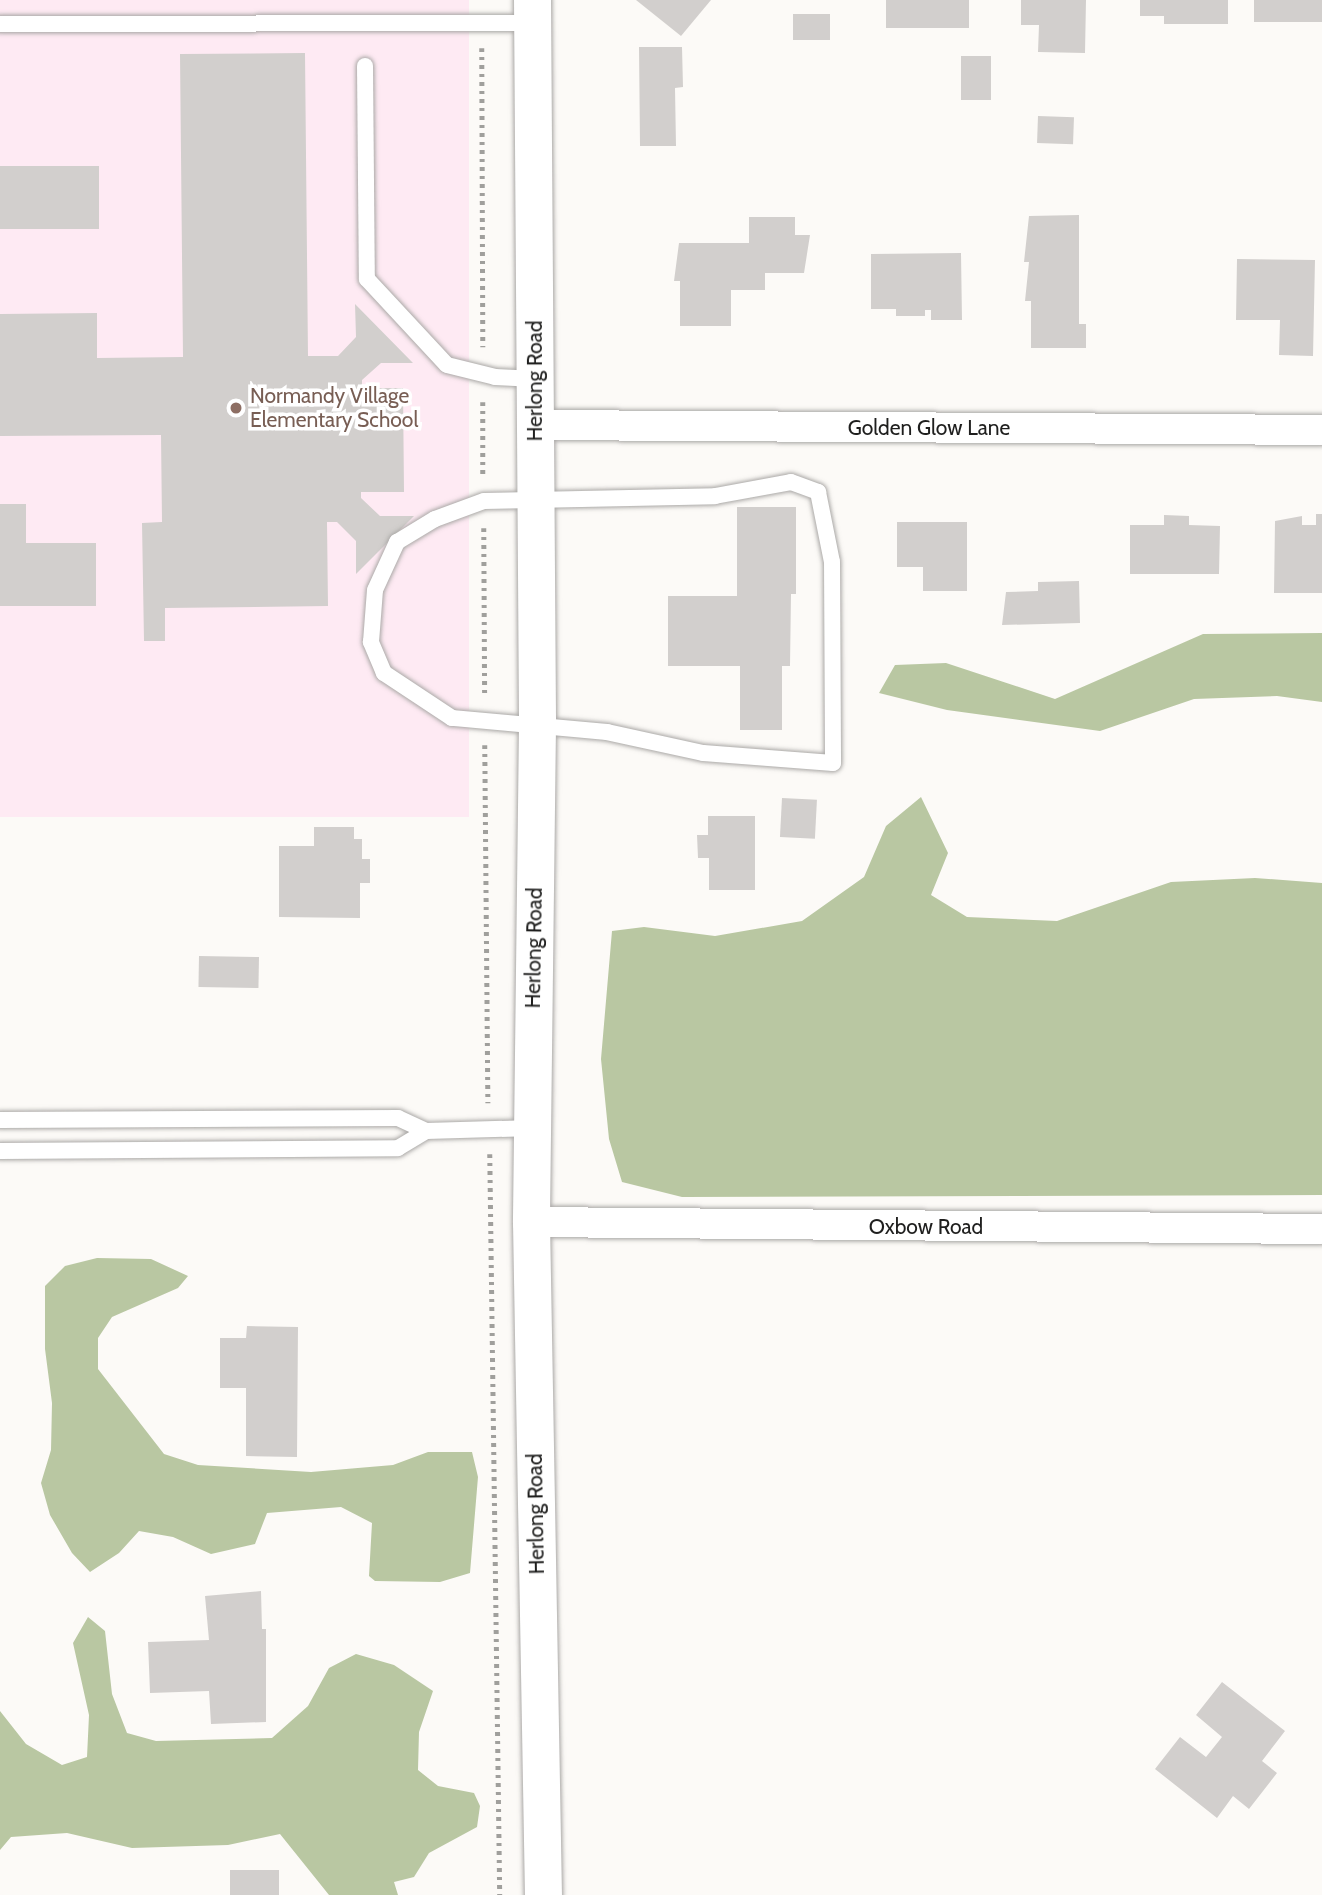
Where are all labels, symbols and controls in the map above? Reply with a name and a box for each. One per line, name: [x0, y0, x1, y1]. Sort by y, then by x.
street label: Herlong Road: [522, 321, 548, 441]
place label: Normandy Village Elementary School: [250, 383, 418, 433]
marker: Normandy Village Elementary School: [228, 400, 244, 416]
street label: Golden Glow Lane: [848, 415, 1010, 441]
street label: Herlong Road: [520, 887, 548, 1009]
street label: Oxbow Road: [869, 1214, 983, 1240]
street label: Herlong Road: [522, 1453, 550, 1575]

